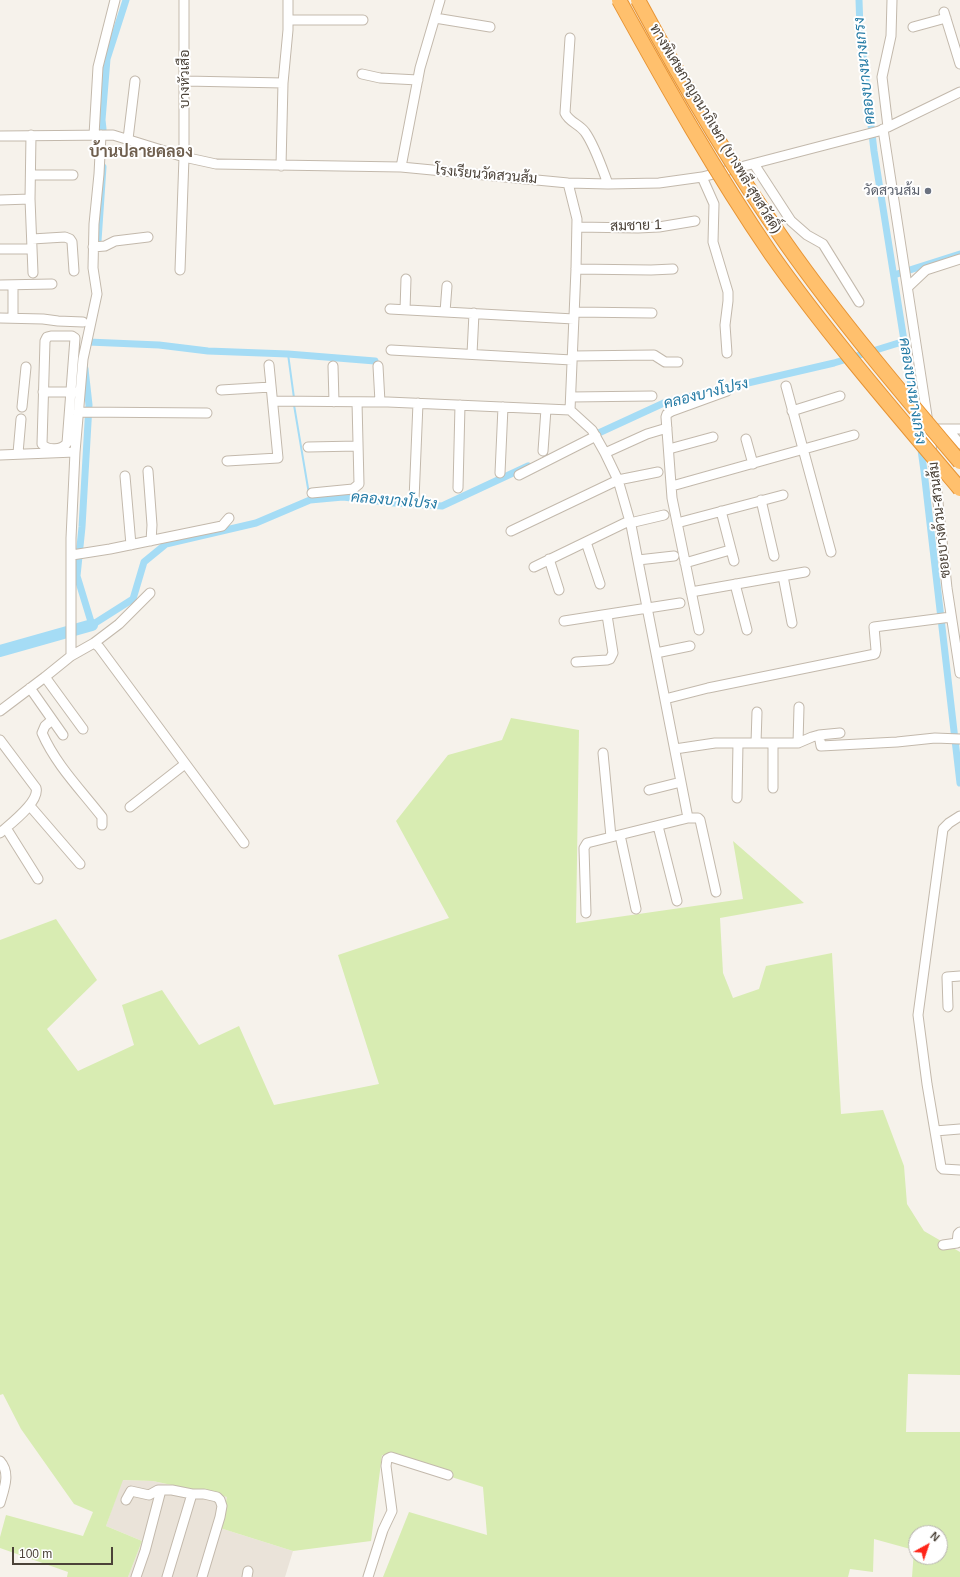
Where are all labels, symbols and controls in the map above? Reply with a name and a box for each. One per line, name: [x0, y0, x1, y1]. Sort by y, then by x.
water label: คลองบางนางเกรง: [850, 16, 880, 126]
street label: ทางพิเศษกาญจนาภิเษก (บางพลี-สุขสวัสดิ์): [646, 21, 784, 237]
street label: บางหัวเสือ: [177, 50, 193, 108]
district label: บ้านปลายคลอง: [89, 143, 193, 163]
street label: โรงเรียนวัดสวนส้ม: [434, 162, 538, 188]
place label: วัดสวนส้ม: [864, 183, 920, 199]
marker: วัดสวนส้ม: [923, 186, 933, 196]
street label: สมชาย 1: [610, 217, 662, 235]
water label: คลองบางนางเกรง: [895, 336, 929, 446]
water label: คลองบางโปรง: [662, 375, 750, 413]
street label: ซอยบางด้วน-สวนส้ม: [926, 461, 954, 579]
water label: คลองบางโปรง: [350, 488, 438, 514]
north arrow: [908, 1525, 948, 1565]
text: N: [928, 1529, 942, 1544]
scale bar: [14, 1539, 115, 1565]
text: 100 m: [19, 1547, 52, 1561]

